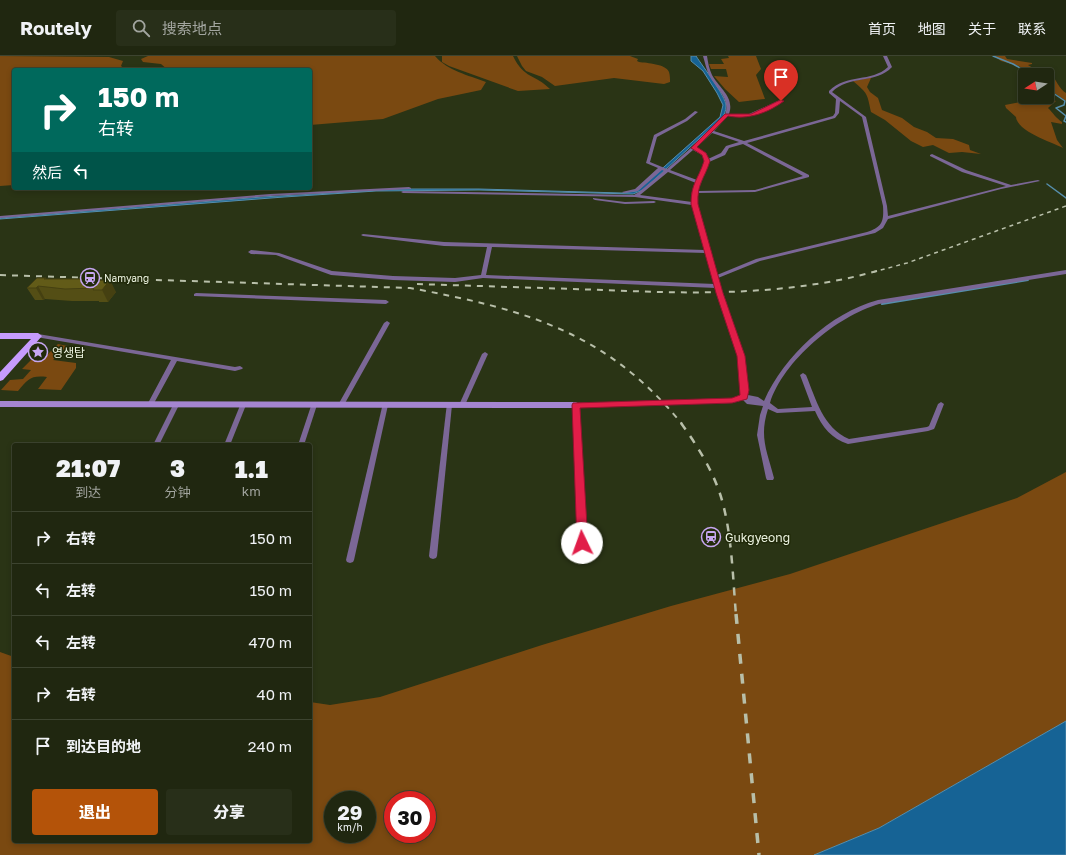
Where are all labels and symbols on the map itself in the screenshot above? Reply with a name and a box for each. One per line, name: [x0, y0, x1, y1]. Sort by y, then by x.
pin: [764, 60, 798, 101]
north arrow: [1018, 68, 1054, 104]
station icon: Namyang: [79, 267, 101, 289]
place label: Namyang: [104, 272, 149, 284]
place icon: 영생탑: [27, 341, 49, 363]
place label: 영생탑: [52, 345, 85, 360]
position arrow: [561, 522, 603, 564]
station icon: Gukgyeong: [700, 526, 722, 548]
place label: Gukgyeong: [725, 530, 790, 545]
speed limit sign: 30: [384, 791, 436, 843]

